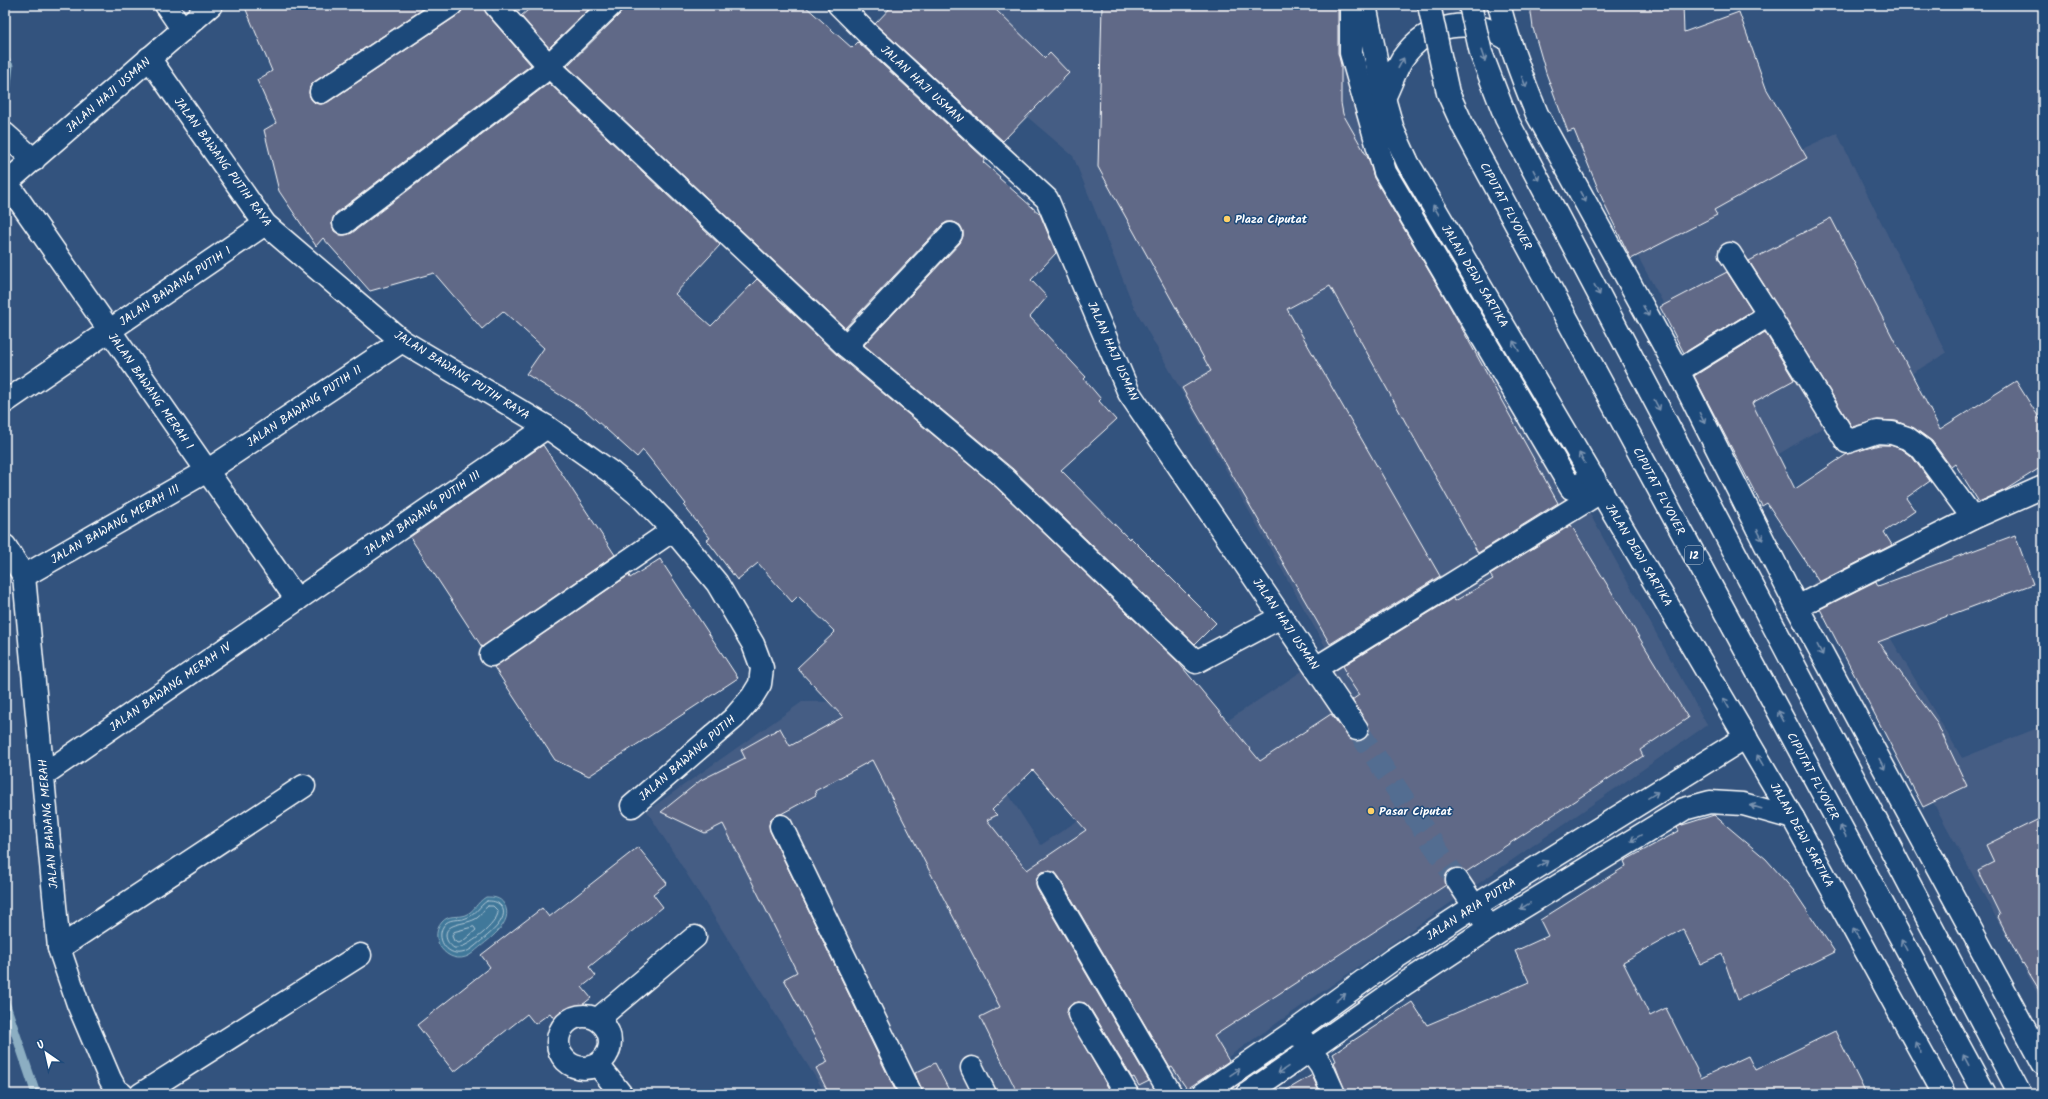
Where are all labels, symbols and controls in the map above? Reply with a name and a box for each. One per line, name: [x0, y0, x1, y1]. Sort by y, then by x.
street label: JALAN HAJI USMAN: [876, 41, 967, 128]
one-way arrow: [1480, 50, 1487, 63]
street label: JALAN HAJI USMAN: [61, 53, 155, 138]
one-way arrow: [1398, 57, 1405, 69]
one-way arrow: [1520, 76, 1528, 88]
street label: JALAN BAWANG PUTIH RAYA: [169, 93, 276, 231]
street label: CIPUTAT FLYOVER: [1474, 159, 1537, 254]
one-way arrow: [1533, 169, 1540, 181]
one-way arrow: [1580, 191, 1588, 203]
one-way arrow: [1432, 205, 1440, 216]
place label: Plaza Ciputat: [1235, 210, 1308, 229]
marker: Plaza Ciputat: [1222, 214, 1232, 224]
street label: JALAN DEWI SARTIKA: [1436, 221, 1513, 332]
street label: JALAN BAWANG PUTIH I: [115, 241, 236, 331]
one-way arrow: [1593, 284, 1601, 296]
street label: JALAN HAJI USMAN: [1082, 298, 1143, 404]
one-way arrow: [1642, 305, 1650, 317]
street label: JALAN BAWANG PUTIH RAYA: [390, 326, 533, 425]
street label: JALAN BAWANG MERAH I: [103, 329, 198, 454]
one-way arrow: [1512, 340, 1520, 352]
street label: JALAN BAWANG PUTIH II: [243, 360, 366, 452]
one-way arrow: [1654, 399, 1661, 411]
one-way arrow: [1699, 412, 1706, 424]
street label: CIPUTAT FLYOVER: [1627, 444, 1690, 539]
one-way arrow: [1578, 452, 1586, 464]
street label: JALAN BAWANG PUTIH III: [360, 465, 485, 561]
street label: JALAN BAWANG MERAH III: [47, 479, 184, 569]
street label: JALAN DEWI SARTIKA: [1600, 500, 1677, 611]
one-way arrow: [1757, 528, 1764, 540]
road number: 12: [1685, 546, 1703, 564]
street label: JALAN HAJI USMAN: [1248, 574, 1324, 674]
street label: JALAN BAWANG MERAH IV: [105, 637, 237, 737]
one-way arrow: [1817, 644, 1824, 656]
one-way arrow: [1722, 697, 1730, 709]
street label: JALAN BAWANG PUTIH: [635, 711, 740, 806]
one-way arrow: [1777, 711, 1784, 723]
street label: CIPUTAT FLYOVER: [1781, 729, 1844, 824]
one-way arrow: [1755, 754, 1763, 766]
street label: JALAN BAWANG MERAH: [33, 758, 64, 890]
one-way arrow: [1878, 758, 1886, 770]
street label: JALAN DEWI SARTIKA: [1765, 779, 1838, 891]
one-way arrow: [1647, 790, 1659, 798]
place label: Pasar Ciputat: [1379, 802, 1453, 821]
one-way arrow: [1750, 803, 1763, 810]
marker: Pasar Ciputat: [1366, 806, 1376, 816]
one-way arrow: [1838, 825, 1846, 837]
one-way arrow: [1630, 835, 1642, 843]
one-way arrow: [1537, 859, 1548, 868]
street label: JALAN ARIA PUTRA: [1422, 873, 1520, 946]
one-way arrow: [1519, 903, 1531, 911]
one-way arrow: [1852, 927, 1860, 939]
one-way arrow: [1900, 939, 1908, 951]
one-way arrow: [1336, 993, 1347, 1001]
north arrow: [26, 1033, 66, 1073]
text: U: [33, 1036, 49, 1055]
one-way arrow: [1914, 1042, 1922, 1054]
one-way arrow: [1962, 1054, 1969, 1066]
one-way arrow: [1278, 1066, 1289, 1074]
one-way arrow: [1229, 1068, 1240, 1076]

